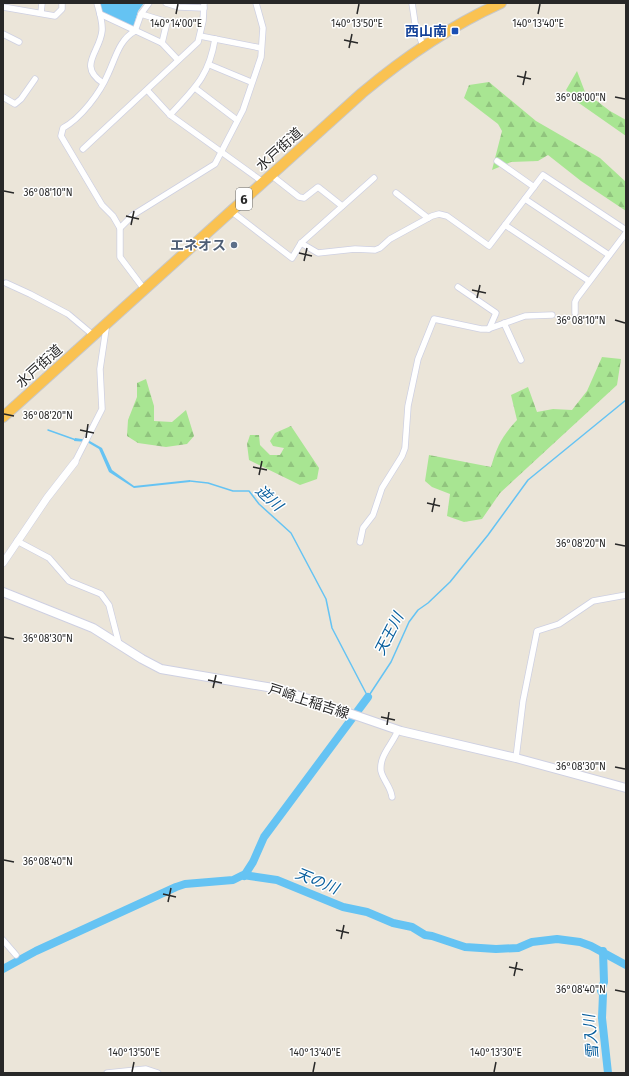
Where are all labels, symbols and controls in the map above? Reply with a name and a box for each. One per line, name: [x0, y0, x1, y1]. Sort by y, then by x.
text: 140°14'00"E: [150, 18, 202, 30]
text: 140°13'50"E: [331, 18, 383, 30]
text: 140°13'40"E: [512, 18, 564, 30]
place label: 西山南: [405, 23, 447, 40]
marker: 西山南: [450, 26, 460, 36]
text: 36°08'00"N: [556, 92, 606, 104]
street label: 水戸街道: [253, 124, 306, 174]
text: 36°08'10"N: [23, 187, 73, 199]
road number: 6: [236, 188, 252, 210]
place label: エネオス: [170, 237, 226, 254]
marker: エネオス: [229, 240, 239, 250]
text: 36°08'10"N: [556, 315, 606, 327]
street label: 水戸街道: [13, 341, 66, 391]
text: 36°08'20"N: [23, 410, 73, 422]
water label: 逆川: [252, 481, 288, 516]
text: 36°08'20"N: [556, 538, 606, 550]
water label: 天王川: [371, 608, 408, 658]
text: 36°08'30"N: [23, 633, 73, 645]
street label: 戸崎上稲吉線: [266, 680, 351, 723]
text: 36°08'30"N: [556, 761, 606, 773]
text: 36°08'40"N: [23, 856, 73, 868]
water label: 天の川: [293, 864, 343, 899]
text: 36°08'40"N: [556, 984, 606, 996]
water label: 雪入川: [580, 1012, 602, 1060]
text: 140°13'50"E: [108, 1047, 160, 1059]
text: 140°13'40"E: [289, 1047, 341, 1059]
text: 140°13'30"E: [470, 1047, 522, 1059]

